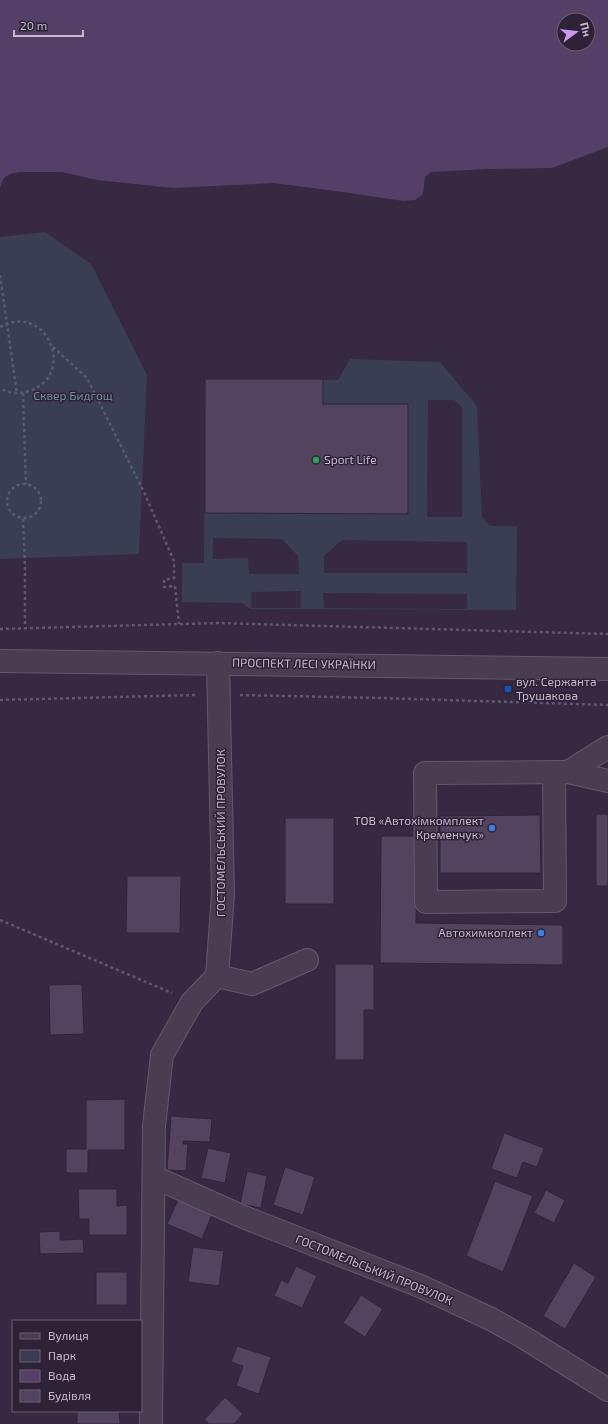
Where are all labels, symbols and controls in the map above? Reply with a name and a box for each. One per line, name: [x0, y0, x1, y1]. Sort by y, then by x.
scale bar: [14, 12, 83, 38]
north arrow: [556, 12, 596, 52]
text: 20 m: [20, 18, 47, 32]
text: Пн: [578, 21, 594, 38]
park label: Сквер Бидгощ: [33, 388, 113, 402]
place label: Sport Life: [324, 452, 377, 466]
marker: Sport Life: [311, 455, 321, 465]
street label: ПРОСПЕКТ ЛЕСІ УКРАЇНКИ: [232, 655, 376, 671]
place label: вул. Сержанта Трушакова: [516, 674, 597, 703]
marker: вул. Сержанта Трушакова: [503, 684, 513, 694]
street label: ГОСТОМЕЛЬСЬКИЙ ПРОВУЛОК: [213, 749, 227, 917]
place label: ТОВ «Автохімкомплект Кременчук»: [354, 813, 484, 842]
marker: ТОВ «Автохімкомплект Кременчук»: [487, 823, 497, 833]
place label: Автохимкоплект: [438, 925, 533, 939]
marker: Автохимкоплект: [536, 928, 546, 938]
street label: ГОСТОМЕЛЬСЬКИЙ ПРОВУЛОК: [294, 1231, 455, 1307]
legend: [12, 1320, 142, 1412]
text: Вулиця: [48, 1328, 89, 1343]
text: Парк: [48, 1348, 77, 1362]
text: Вода: [48, 1368, 76, 1382]
text: Будівля: [48, 1388, 91, 1403]

